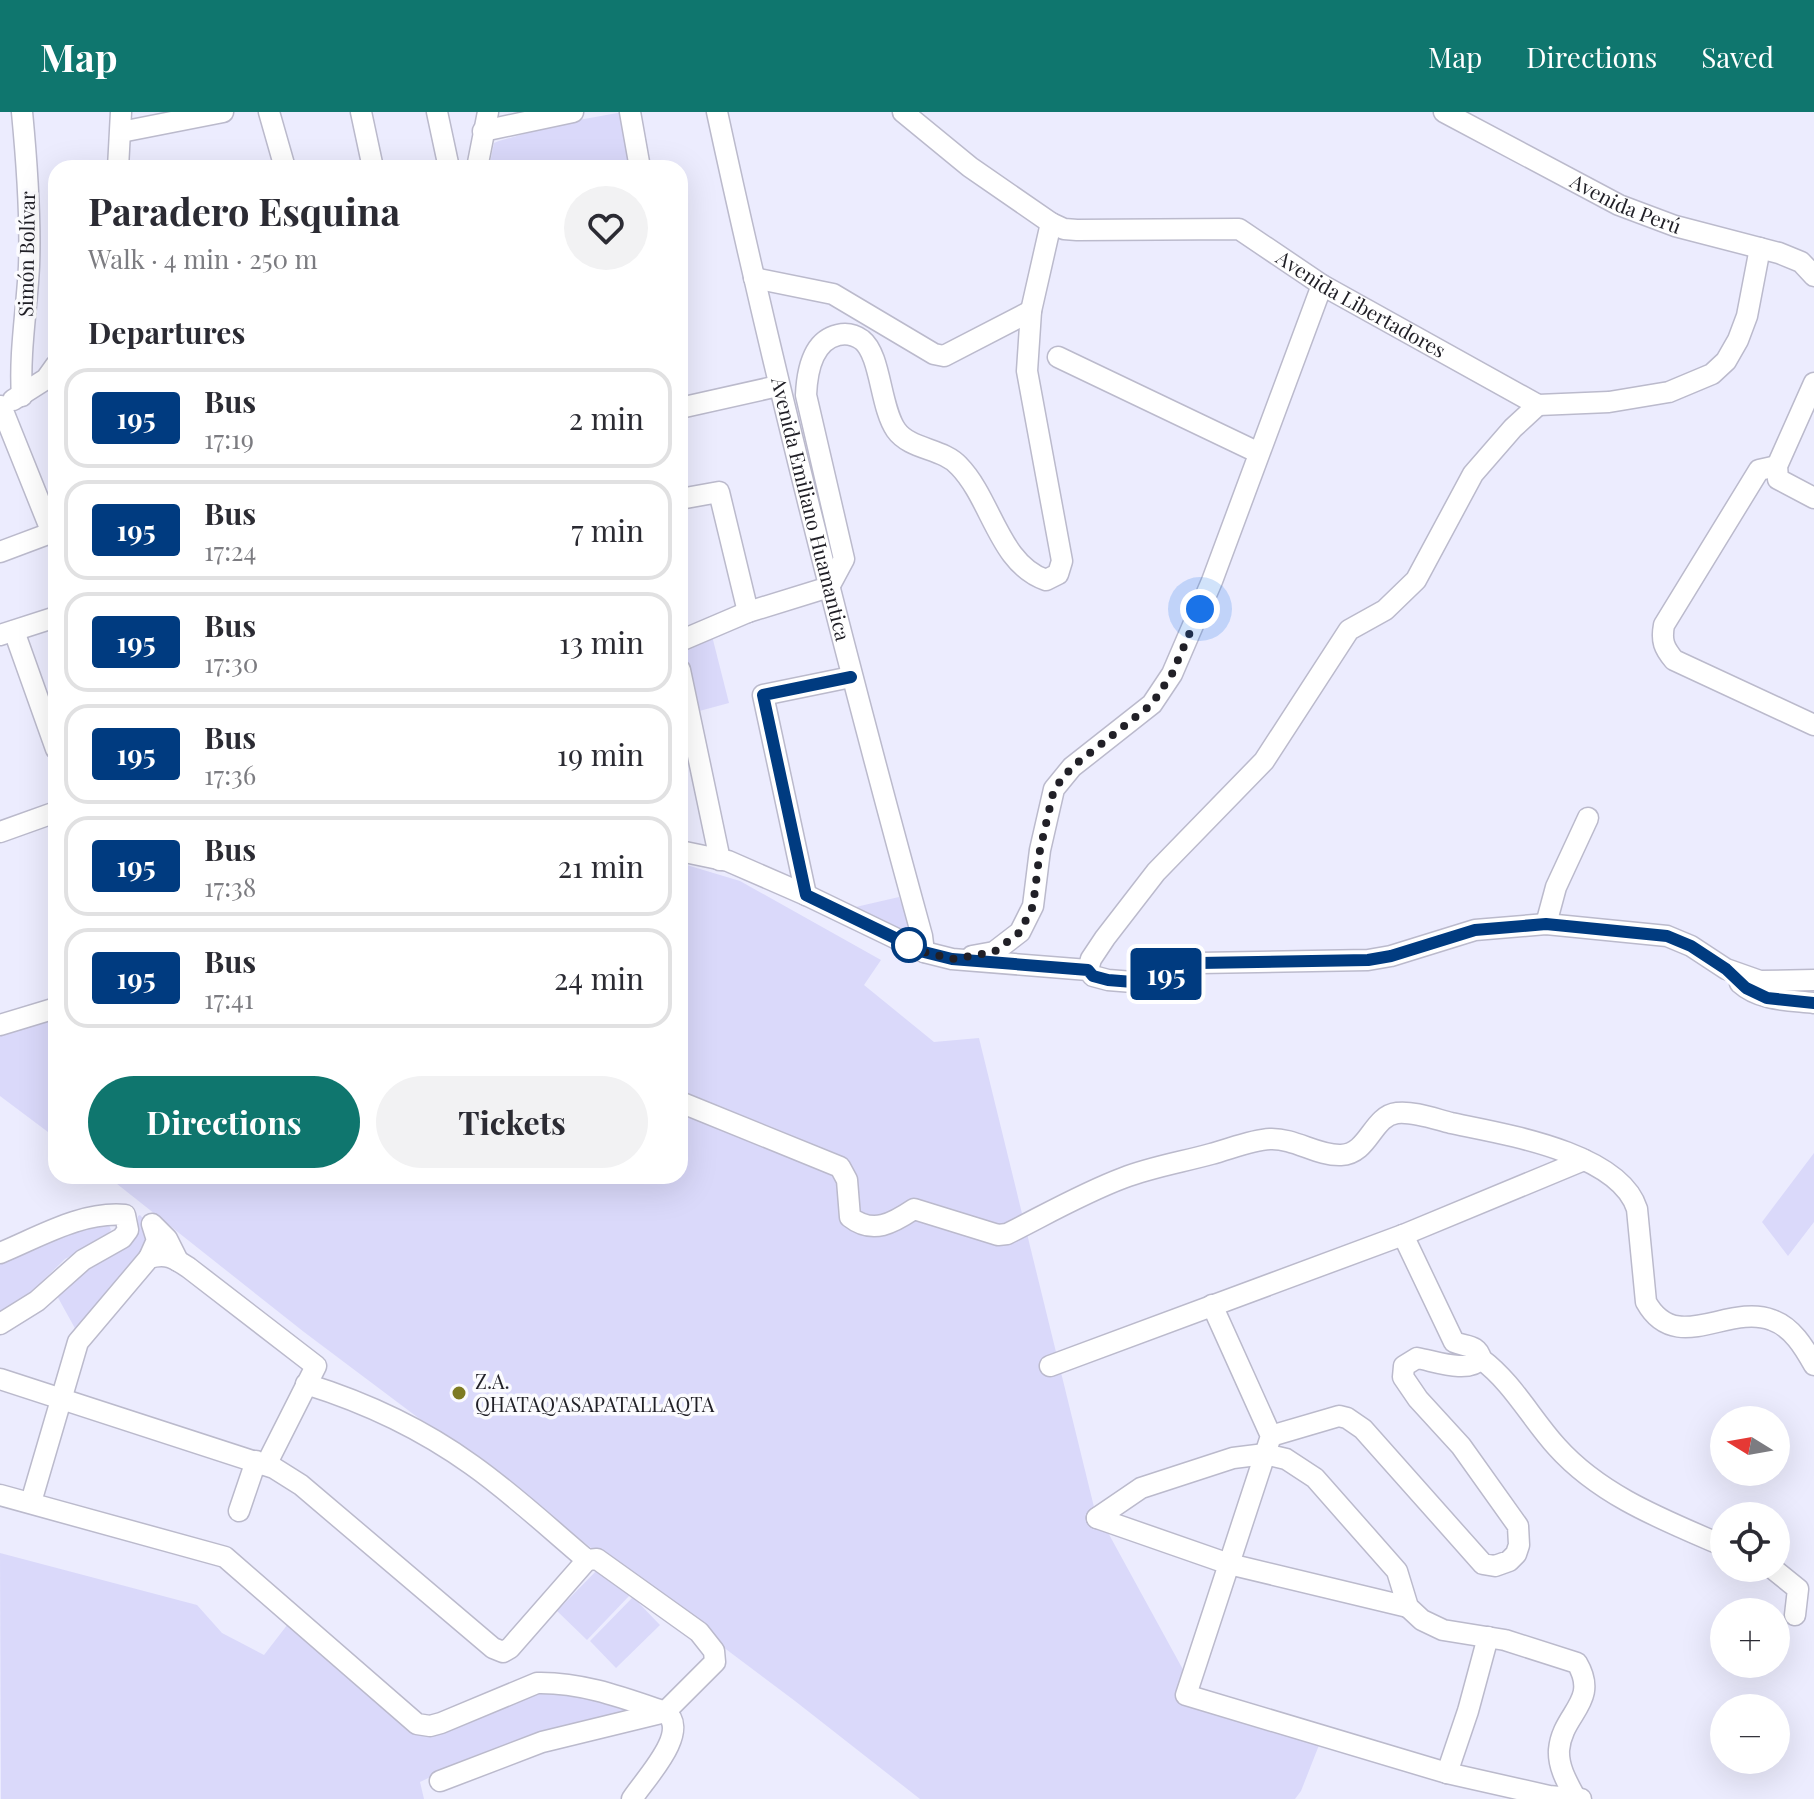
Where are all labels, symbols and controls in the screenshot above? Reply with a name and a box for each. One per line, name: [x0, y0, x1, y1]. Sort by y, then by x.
text: Map: [40, 31, 117, 82]
text: Map: [1428, 38, 1482, 75]
text: Directions: [1526, 38, 1657, 75]
text: Saved: [1701, 38, 1774, 75]
street label: Avenida Perú: [1565, 166, 1686, 239]
text: Paradero Esquina: [88, 185, 400, 236]
button: heart: [564, 186, 648, 270]
street label: Simón Bolívar: [11, 191, 40, 317]
text: Walk · 4 min · 250 m: [88, 241, 318, 276]
street label: Avenida Libertadores: [1271, 243, 1451, 363]
text: Departures: [88, 312, 245, 352]
street label: Avenida Emiliano Huamantica: [766, 373, 858, 644]
text: Bus: [204, 381, 256, 421]
text: 2 min: [569, 398, 644, 438]
text: 195: [116, 399, 156, 436]
text: 17:19: [204, 421, 254, 456]
text: Bus: [204, 493, 256, 533]
text: 7 min: [571, 510, 644, 550]
text: 195: [116, 511, 156, 548]
text: 17:24: [204, 533, 256, 568]
your location: [1180, 589, 1220, 629]
text: Bus: [204, 605, 256, 645]
text: 13 min: [559, 622, 644, 662]
text: 195: [116, 623, 156, 660]
text: 17:30: [204, 645, 258, 680]
text: Bus: [204, 717, 256, 757]
text: 19 min: [557, 734, 644, 774]
text: 195: [116, 735, 156, 772]
text: 17:36: [204, 757, 256, 792]
text: Bus: [204, 829, 256, 869]
text: 21 min: [558, 846, 644, 886]
text: 195: [116, 847, 156, 884]
text: 17:38: [204, 869, 256, 904]
unlabelled marker: [892, 928, 926, 962]
text: Bus: [204, 941, 256, 981]
line badge: 195: [1120, 948, 1212, 1000]
text: 195: [1146, 955, 1186, 992]
text: 24 min: [554, 958, 644, 998]
text: 195: [116, 959, 156, 996]
text: 17:41: [204, 981, 254, 1016]
button: Directions: [88, 1076, 360, 1168]
button: Tickets: [376, 1076, 648, 1168]
place label: Z.A. QHATAQ'ASAPATALLAQTA: [475, 1367, 715, 1417]
marker: Z.A. QHATAQ'ASAPATALLAQTA: [450, 1384, 468, 1402]
north arrow: [1710, 1406, 1790, 1486]
map controls: [1710, 1406, 1790, 1774]
button: locate: [1710, 1502, 1790, 1582]
button: +: [1710, 1598, 1790, 1678]
button: −: [1710, 1694, 1790, 1774]

